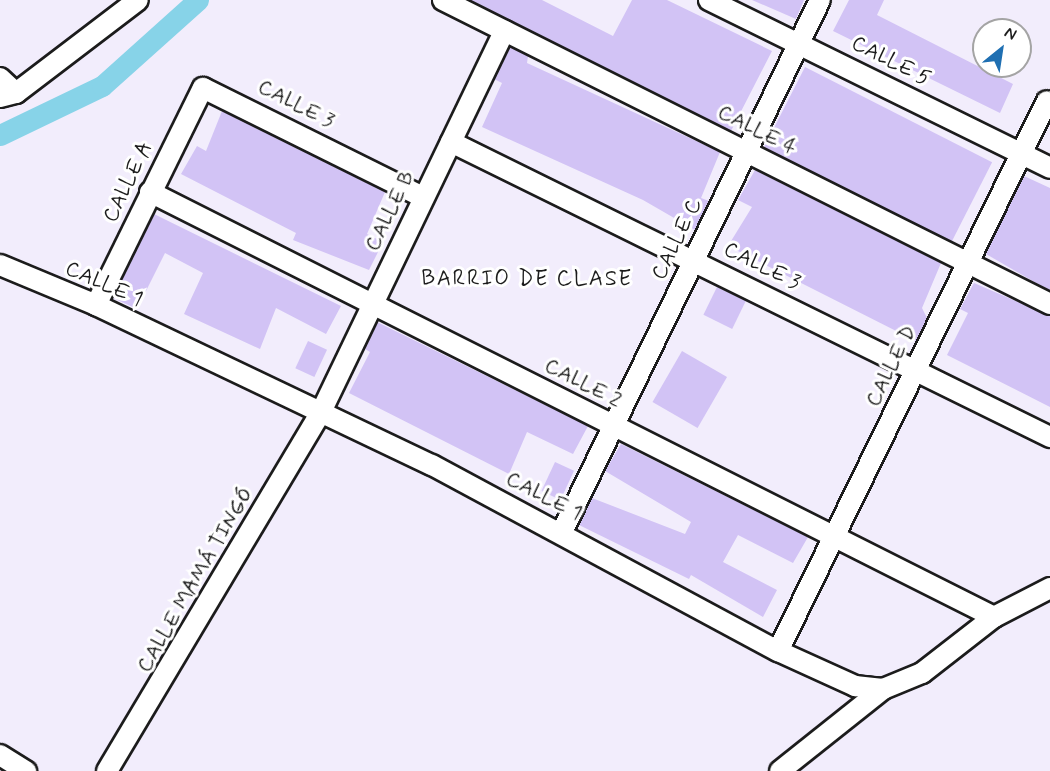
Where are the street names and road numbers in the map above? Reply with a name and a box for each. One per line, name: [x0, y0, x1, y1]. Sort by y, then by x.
street label: CALLE 5: [847, 30, 935, 92]
street label: CALLE 3: [254, 74, 338, 134]
street label: CALLE 4: [713, 99, 801, 161]
street label: CALLE A: [98, 138, 158, 226]
street label: CALLE B: [360, 167, 420, 255]
street label: CALLE C: [646, 194, 708, 284]
street label: CALLE 3: [720, 237, 804, 295]
street label: CALLE 1: [61, 256, 147, 312]
street label: CALLE D: [861, 321, 921, 411]
street label: CALLE 2: [540, 353, 626, 413]
street label: CALLE 1: [502, 466, 586, 526]
street label: CALLE MAMÁ TINGÓ: [132, 483, 258, 677]

